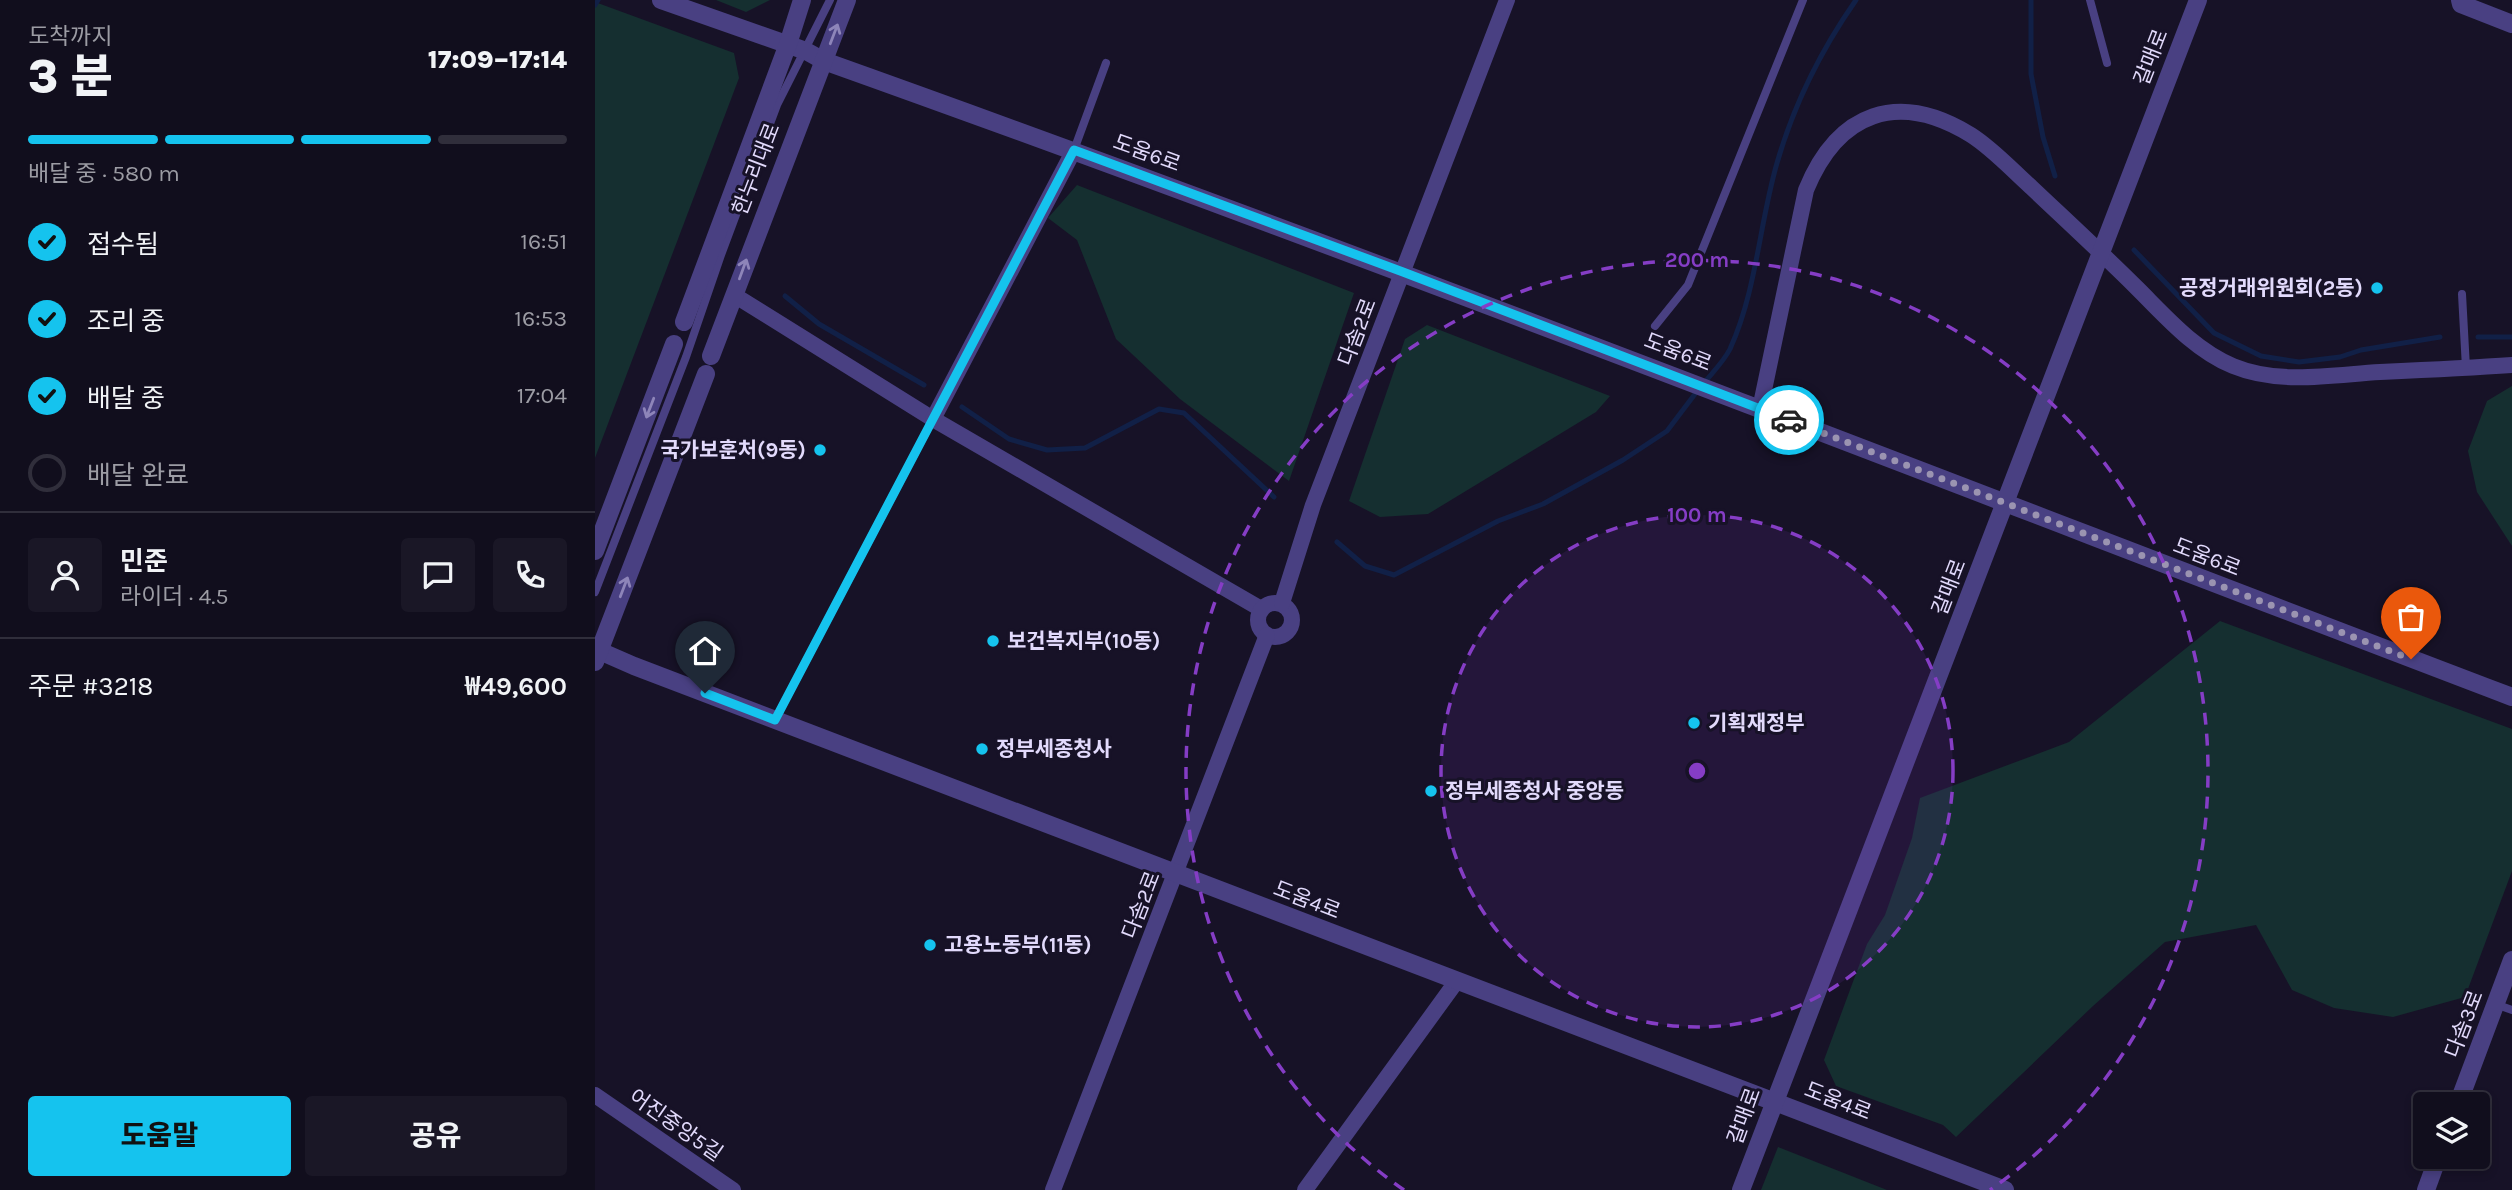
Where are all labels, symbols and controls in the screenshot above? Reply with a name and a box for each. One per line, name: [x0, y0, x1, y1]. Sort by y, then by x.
text: 도착까지: [28, 23, 113, 50]
one-way arrow: [829, 23, 841, 45]
street label: 갈매로: [2129, 26, 2173, 88]
text: 17:09–17:14: [428, 44, 567, 75]
text: 3 분: [28, 50, 113, 104]
street label: 한누리대로: [727, 120, 785, 218]
street label: 도움6로: [1110, 130, 1184, 176]
text: 배달 중 · 580 m: [28, 160, 180, 187]
icon: check: [28, 223, 66, 261]
text: 16:51: [520, 228, 567, 255]
text: 접수됨: [87, 229, 159, 260]
text: 200 m: [1665, 248, 1729, 272]
one-way arrow: [738, 258, 750, 280]
place label: 공정거래위원회(2동): [2179, 276, 2363, 300]
marker: 공정거래위원회(2동): [2369, 280, 2385, 296]
street label: 다솜2로: [1333, 295, 1381, 369]
icon: check: [28, 300, 66, 338]
text: 16:53: [514, 305, 567, 332]
text: 조리 중: [87, 306, 165, 337]
street label: 도움6로: [1641, 328, 1715, 376]
icon: check: [28, 377, 66, 415]
text: 17:04: [517, 382, 567, 409]
text: 배달 중: [87, 383, 165, 414]
courier: [1754, 385, 1824, 455]
one-way arrow: [643, 396, 655, 418]
icon: car: [1770, 401, 1808, 439]
place label: 국가보훈처(9동): [660, 438, 806, 462]
marker: 국가보훈처(9동): [812, 442, 828, 458]
text: 배달 완료: [87, 460, 189, 491]
text: 100 m: [1667, 503, 1727, 527]
street label: 도움6로: [2170, 533, 2244, 581]
button: person: [28, 538, 102, 612]
button: chat: [401, 538, 475, 612]
button: phone: [493, 538, 567, 612]
text: 민준: [120, 546, 168, 577]
street label: 갈매로: [1927, 556, 1971, 618]
one-way arrow: [619, 576, 632, 598]
text: 라이더 · 4.5: [120, 583, 228, 610]
pin: [2381, 587, 2441, 659]
icon: bag: [2392, 598, 2430, 636]
pin: [675, 621, 735, 693]
place label: 보건복지부(10동): [1007, 629, 1160, 653]
icon: home: [686, 632, 724, 670]
marker: 보건복지부(10동): [985, 633, 1001, 649]
text: 주문 #3218: [28, 671, 153, 702]
text: ₩49,600: [465, 671, 567, 702]
place label: 기획재정부: [1708, 711, 1805, 735]
marker: 기획재정부: [1686, 715, 1702, 731]
place label: 정부세종청사: [996, 737, 1112, 761]
marker: 정부세종청사: [974, 741, 990, 757]
centre of rings: [1685, 759, 1709, 783]
place label: 정부세종청사 중앙동: [1445, 779, 1624, 803]
marker: 정부세종청사 중앙동: [1423, 783, 1439, 799]
street label: 다솜2로: [1117, 868, 1165, 942]
street label: 도움4로: [1270, 876, 1344, 924]
place label: 고용노동부(11동): [944, 933, 1092, 957]
marker: 고용노동부(11동): [922, 937, 938, 953]
street label: 다솜3로: [2440, 987, 2488, 1061]
street label: 도움4로: [1801, 1077, 1875, 1125]
street label: 어진중앙5길: [625, 1084, 727, 1166]
street label: 갈매로: [1723, 1085, 1765, 1147]
map controls: [2413, 1092, 2490, 1169]
button: layers: [2413, 1092, 2490, 1169]
button: 도움말: [28, 1096, 291, 1176]
button: 공유: [305, 1096, 567, 1176]

